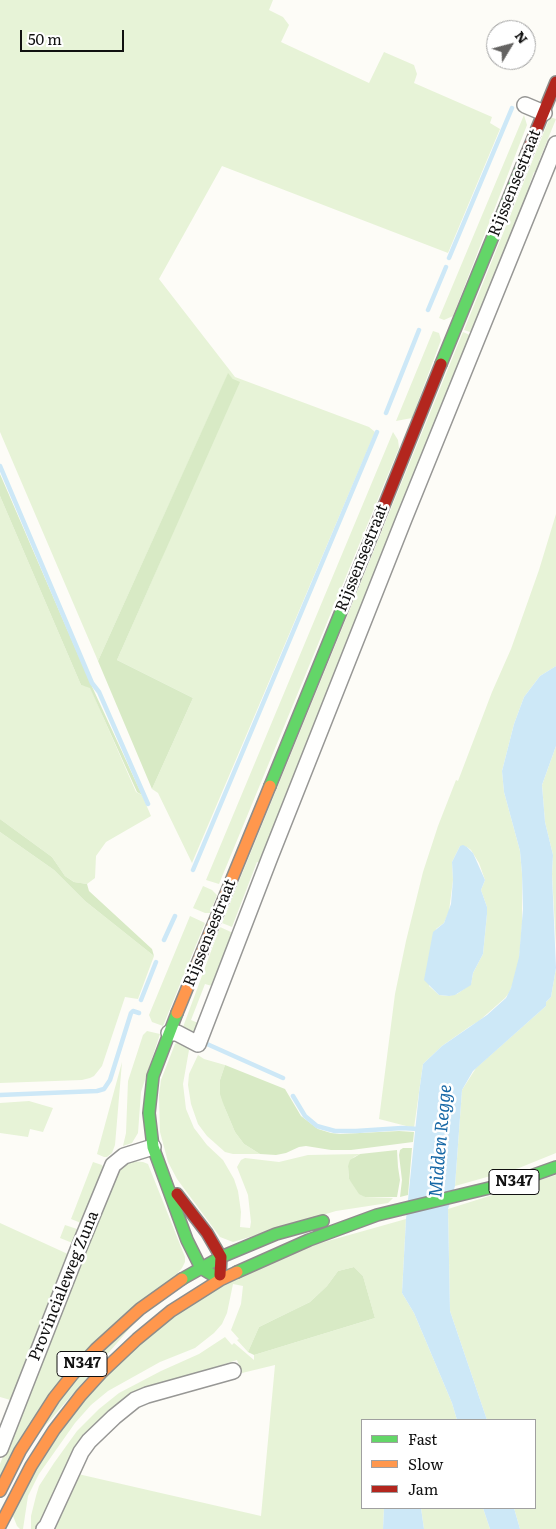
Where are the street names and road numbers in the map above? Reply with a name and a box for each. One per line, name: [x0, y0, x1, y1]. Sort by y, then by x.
street label: Rijssensestraat: [485, 126, 545, 240]
street label: Rijssensestraat: [332, 501, 392, 615]
street label: Rijssensestraat: [180, 876, 240, 990]
road number: N347: [489, 1170, 539, 1194]
street label: Provincialeweg Zuna: [25, 1208, 103, 1364]
road number: N347: [57, 1352, 107, 1376]

